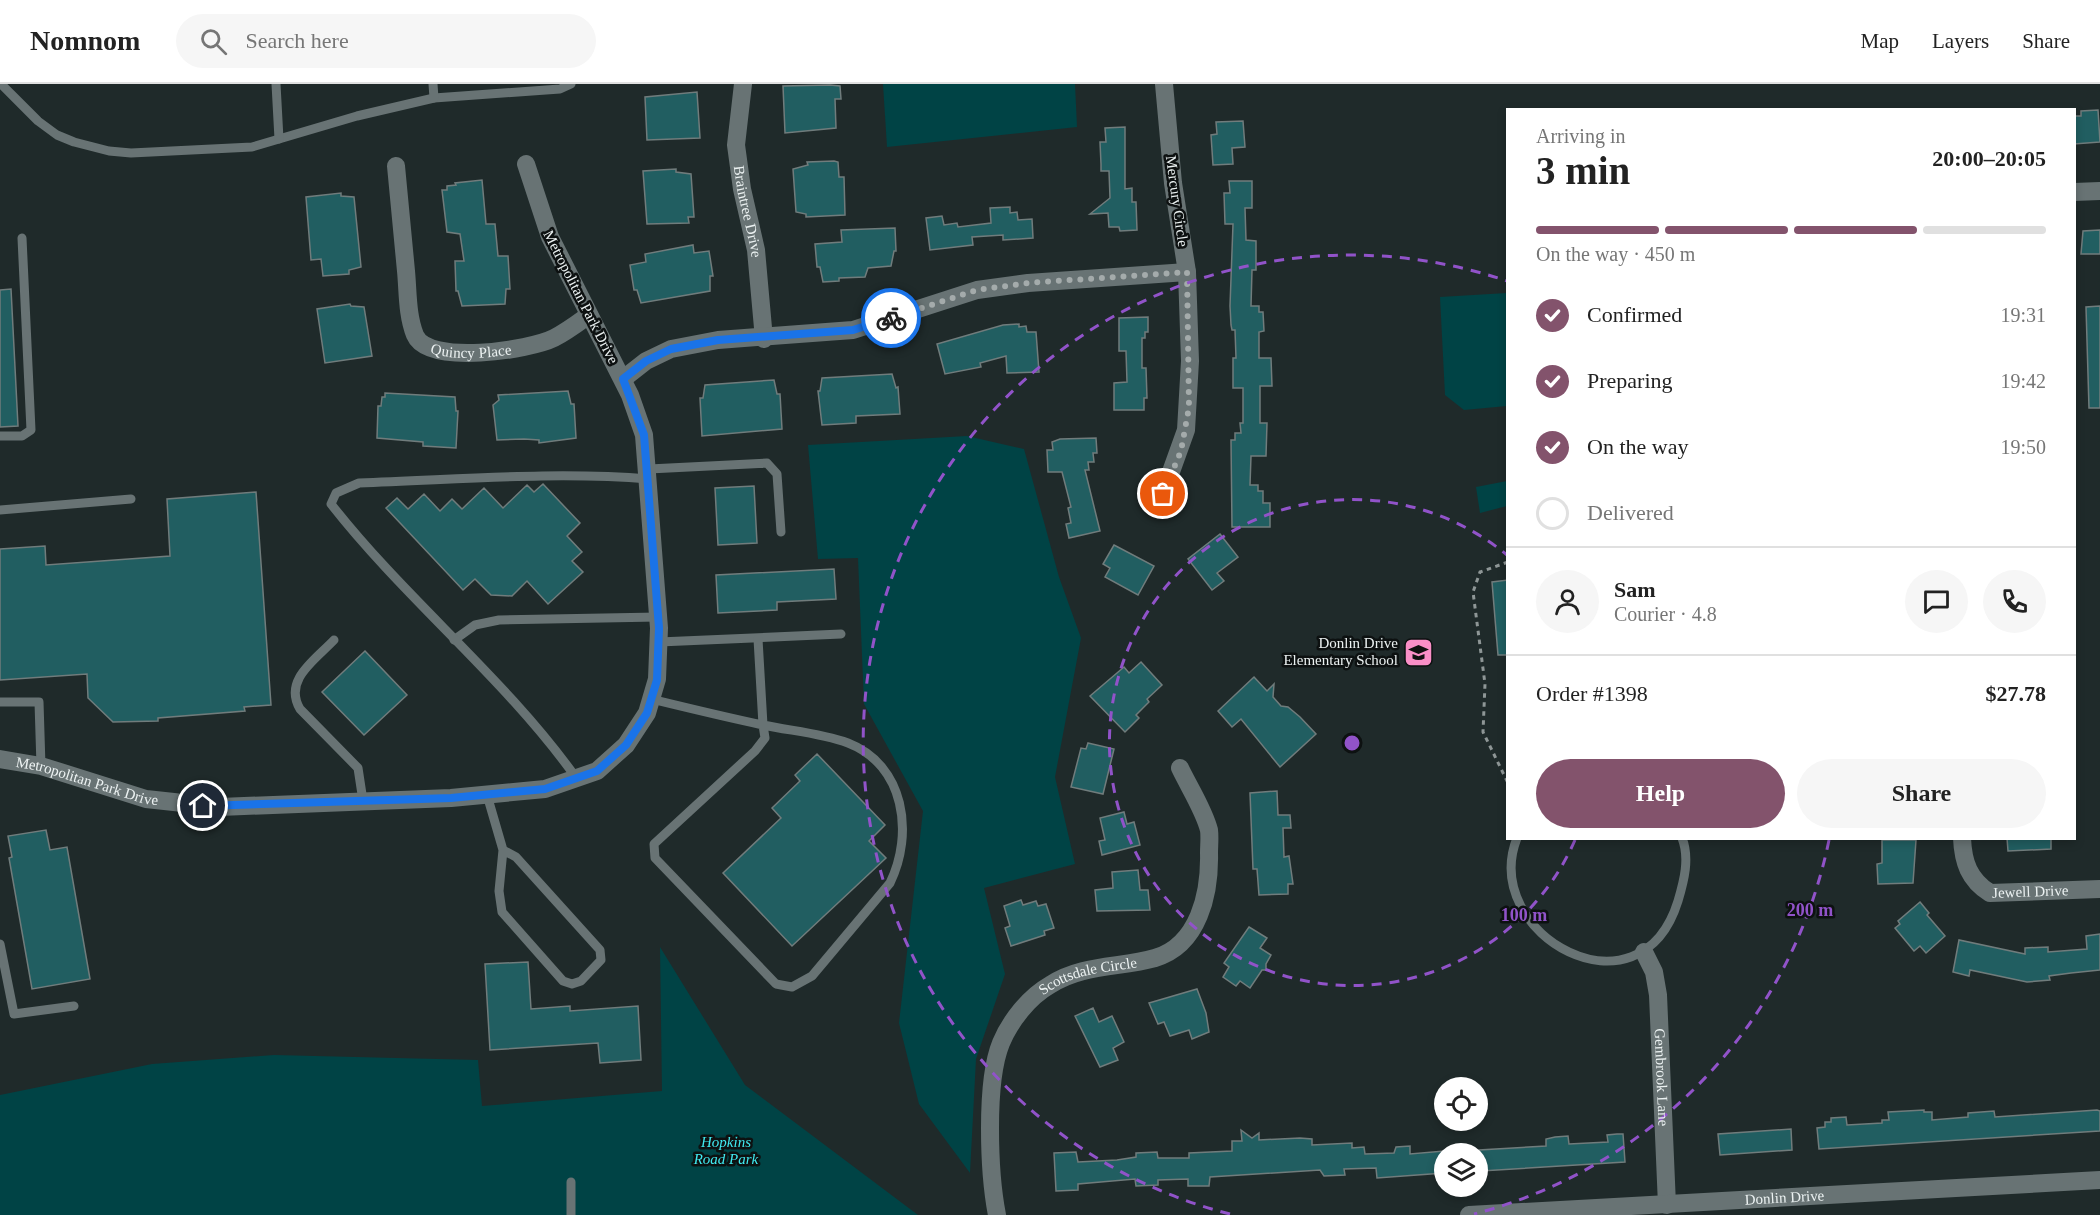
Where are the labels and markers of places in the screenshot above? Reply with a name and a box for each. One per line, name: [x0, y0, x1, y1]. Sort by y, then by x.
pin: [1137, 468, 1188, 519]
place label: Donlin Drive Elementary School: [1283, 635, 1398, 668]
school or university icon: Donlin Drive Elementary School: [1403, 636, 1435, 668]
centre of rings: [1342, 733, 1362, 753]
pin: [177, 780, 228, 831]

